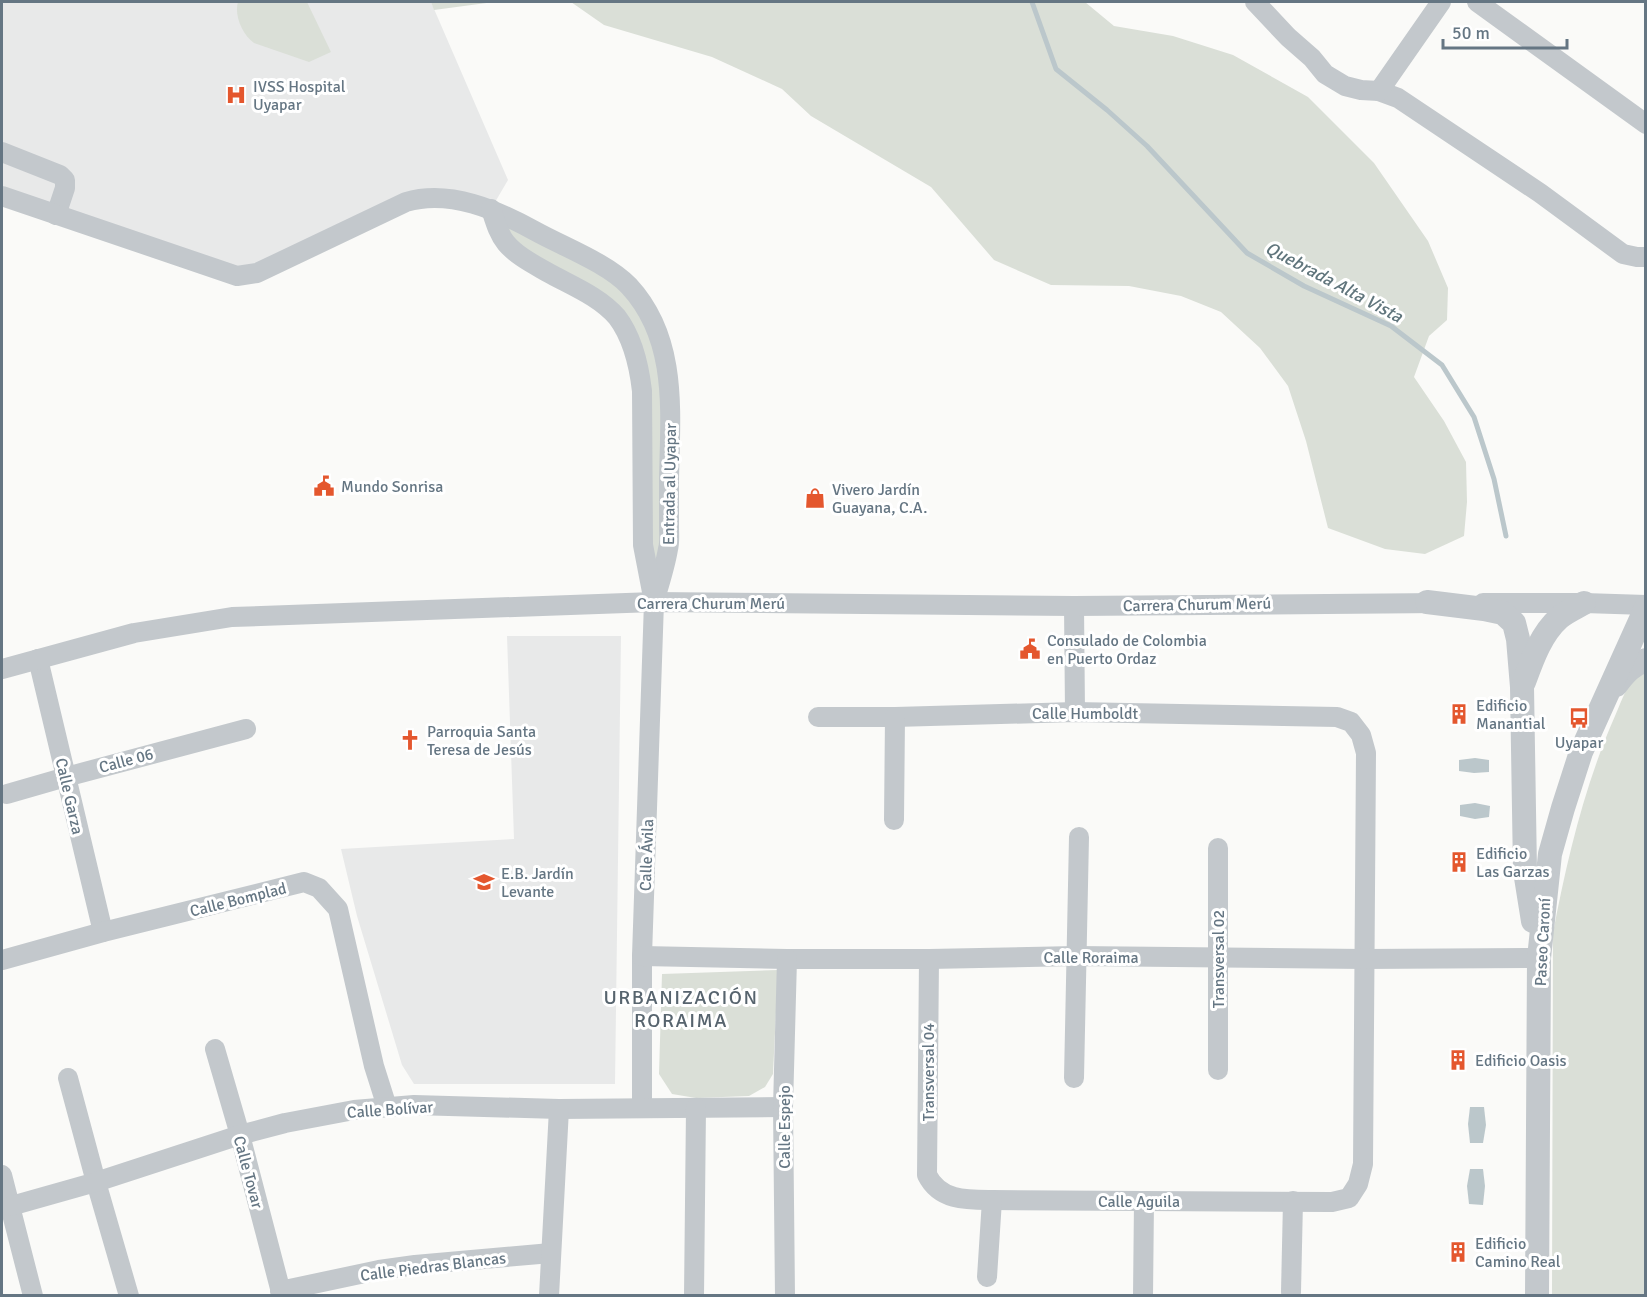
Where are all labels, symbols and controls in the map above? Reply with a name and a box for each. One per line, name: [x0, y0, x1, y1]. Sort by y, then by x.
scale bar: [1443, 12, 1568, 50]
text: 50 m: [1452, 22, 1490, 44]
place label: IVSS Hospital Uyapar: [253, 77, 346, 115]
hospital icon: IVSS Hospital Uyapar: [224, 83, 248, 107]
water label: Quebrada Alta Vista: [1262, 237, 1407, 328]
street label: Entrada al Uyapar: [659, 423, 681, 545]
public building icon: Mundo Sonrisa: [312, 474, 336, 498]
place label: Mundo Sonrisa: [341, 477, 443, 497]
place label: Vivero Jardín Guayana, C.A.: [832, 480, 927, 518]
shop icon: Vivero Jardín Guayana, C.A.: [803, 486, 827, 510]
street label: Carrera Churum Merú: [637, 594, 785, 614]
street label: Carrera Churum Merú: [1123, 594, 1271, 616]
place label: Consulado de Colombia en Puerto Ordaz: [1047, 631, 1207, 669]
public building icon: Consulado de Colombia en Puerto Ordaz: [1018, 637, 1042, 661]
place label: Edificio Manantial: [1476, 696, 1546, 734]
building icon: Edificio Manantial: [1447, 702, 1471, 726]
street label: Calle Humboldt: [1032, 704, 1138, 724]
bus stop icon: Uyapar: [1567, 706, 1591, 730]
place label: Parroquia Santa Teresa de Jesús: [427, 722, 536, 760]
church icon: Parroquia Santa Teresa de Jesús: [398, 728, 422, 752]
place label: Uyapar: [1555, 733, 1603, 753]
street label: Calle 06: [97, 744, 156, 778]
street label: Calle Garza: [51, 756, 88, 836]
street label: Calle Ávila: [636, 819, 658, 891]
place label: Edificio Las Garzas: [1476, 844, 1550, 882]
building icon: Edificio Las Garzas: [1447, 850, 1471, 874]
place label: E.B. Jardín Levante: [501, 864, 574, 902]
school or university icon: E.B. Jardín Levante: [472, 870, 496, 894]
street label: Calle Bomplad: [188, 878, 289, 922]
street label: Paseo Caroní: [1531, 897, 1555, 987]
street label: Transversal 02: [1209, 910, 1229, 1008]
street label: Calle Roraima: [1043, 948, 1139, 968]
district label: URBANIZACIÓN RORAIMA: [603, 985, 759, 1033]
street label: Transversal 04: [919, 1023, 939, 1121]
building icon: Edificio Oasis: [1446, 1048, 1470, 1072]
place label: Edificio Oasis: [1475, 1051, 1567, 1071]
street label: Calle Espejo: [775, 1085, 795, 1169]
street label: Calle Bolívar: [346, 1097, 434, 1123]
street label: Calle Tovar: [229, 1134, 267, 1211]
street label: Calle Aguila: [1098, 1192, 1180, 1212]
place label: Edificio Camino Real: [1475, 1234, 1561, 1272]
building icon: Edificio Camino Real: [1446, 1240, 1470, 1264]
street label: Calle Piedras Blancas: [359, 1248, 507, 1286]

